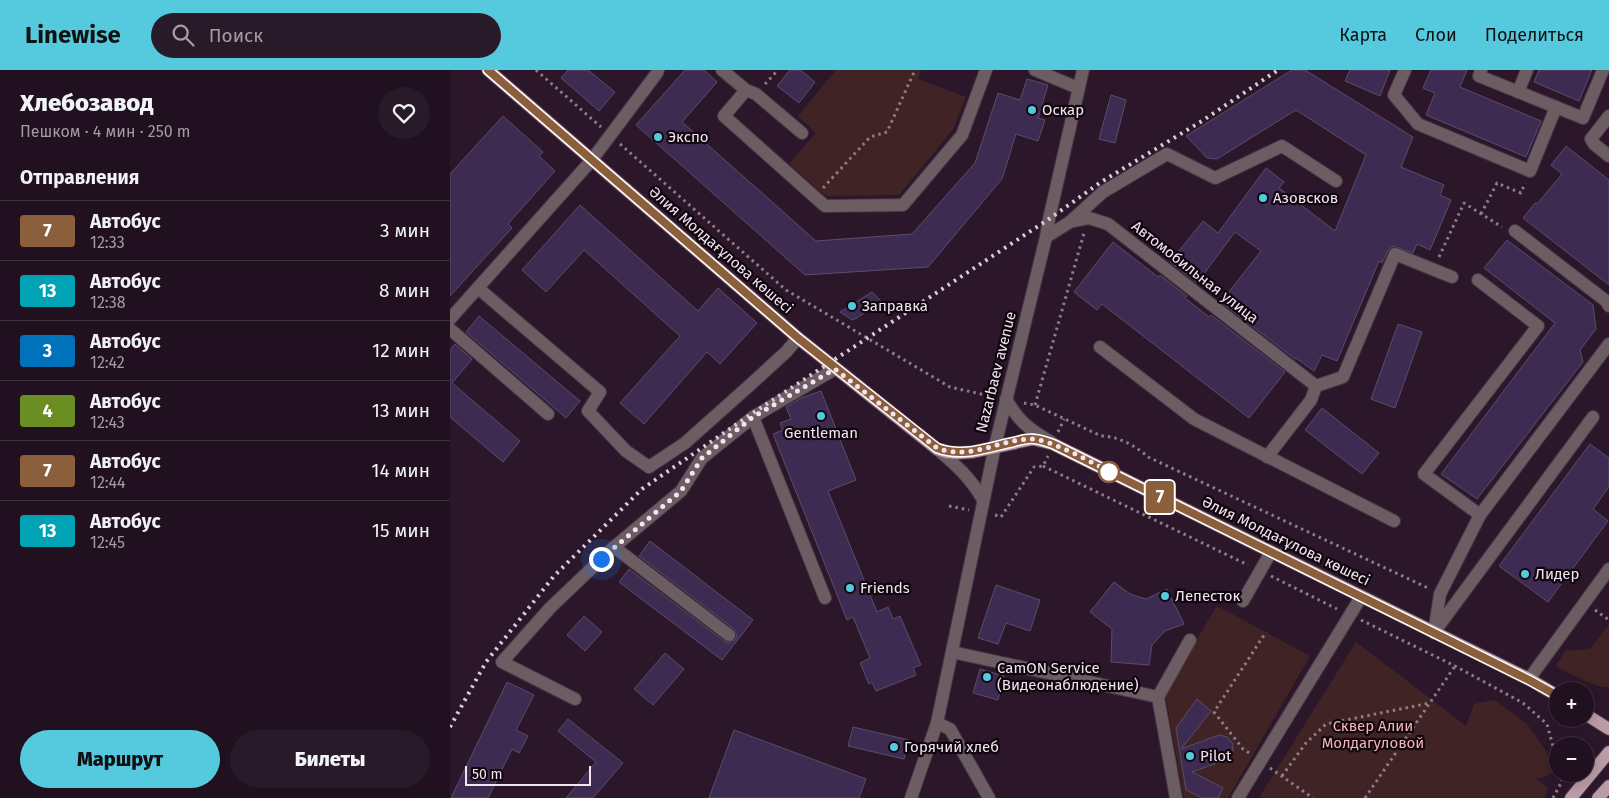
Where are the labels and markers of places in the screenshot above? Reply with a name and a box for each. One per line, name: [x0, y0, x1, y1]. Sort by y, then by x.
place label: Оскар: [1042, 101, 1084, 119]
marker: Оскар: [1026, 104, 1038, 116]
place label: Экспо: [668, 128, 709, 146]
marker: Экспо: [652, 131, 664, 143]
place label: Азовсков: [1273, 189, 1338, 207]
marker: Азовсков: [1257, 192, 1269, 204]
place label: Заправка: [862, 297, 928, 315]
marker: Заправка: [846, 300, 858, 312]
marker: Gentleman: [815, 410, 827, 422]
place label: Gentleman: [784, 424, 858, 442]
unlabelled marker: [1098, 461, 1120, 483]
place label: Лидер: [1535, 565, 1579, 583]
marker: Лидер: [1519, 568, 1531, 580]
place label: Friends: [860, 579, 910, 597]
marker: Friends: [844, 582, 856, 594]
place label: Лепесток: [1175, 587, 1240, 605]
marker: Лепесток: [1159, 590, 1171, 602]
place label: CamON Service (Видеонаблюдение): [997, 659, 1139, 694]
marker: CamON Service (Видеонаблюдение): [981, 671, 993, 683]
place label: Горячий хлеб: [904, 738, 999, 756]
marker: Горячий хлеб: [888, 741, 900, 753]
place label: Pilot: [1200, 747, 1232, 765]
marker: Pilot: [1184, 750, 1196, 762]

